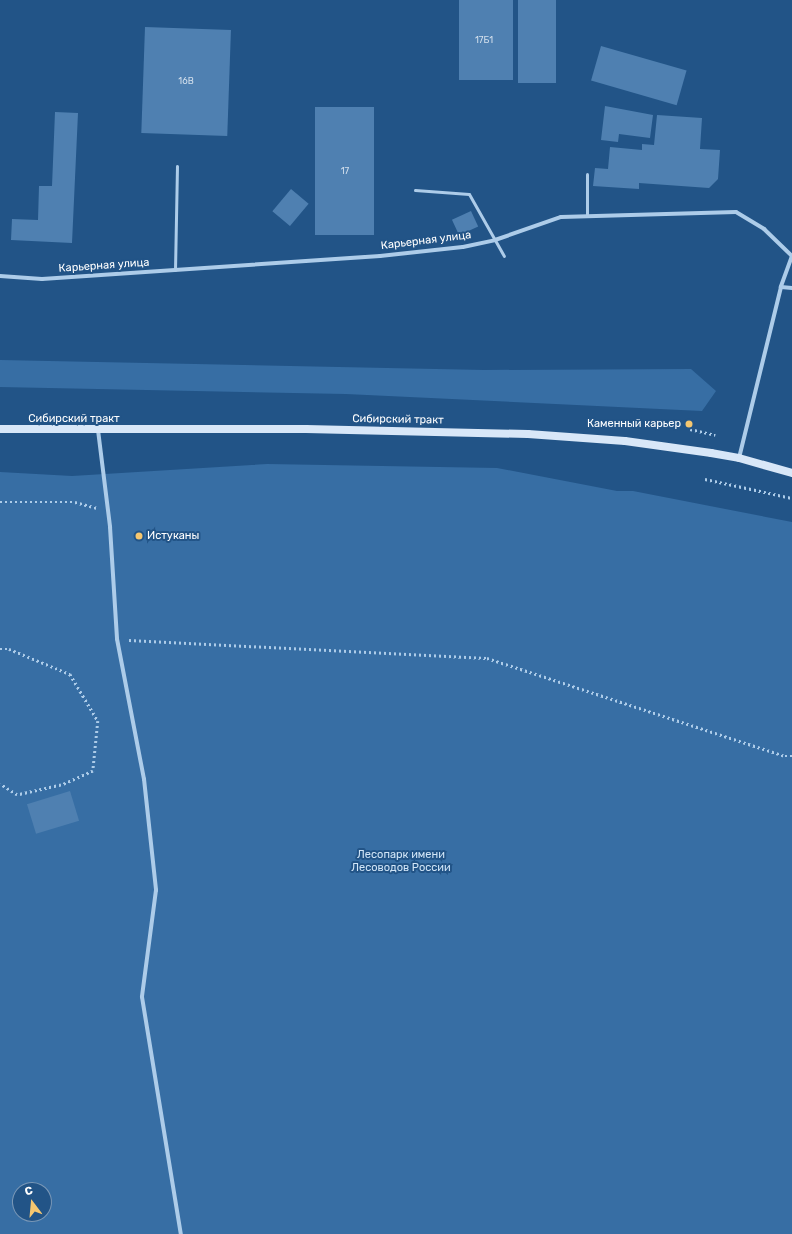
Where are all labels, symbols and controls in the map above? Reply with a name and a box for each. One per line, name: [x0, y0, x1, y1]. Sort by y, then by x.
house number: 17Б1: [475, 35, 493, 45]
house number: 16В: [178, 76, 194, 86]
house number: 17: [341, 166, 349, 176]
street label: Карьерная улица: [380, 229, 472, 253]
street label: Карьерная улица: [58, 256, 150, 276]
street label: Сибирский тракт: [28, 412, 120, 426]
street label: Сибирский тракт: [352, 413, 444, 427]
place label: Каменный карьер: [587, 417, 681, 431]
marker: Каменный карьер: [684, 419, 694, 429]
place label: Истуканы: [147, 529, 199, 543]
marker: Истуканы: [134, 531, 144, 541]
park label: Лесопарк имени Лесоводов России: [351, 849, 451, 875]
north arrow: [12, 1182, 52, 1222]
text: С: [23, 1184, 34, 1198]

